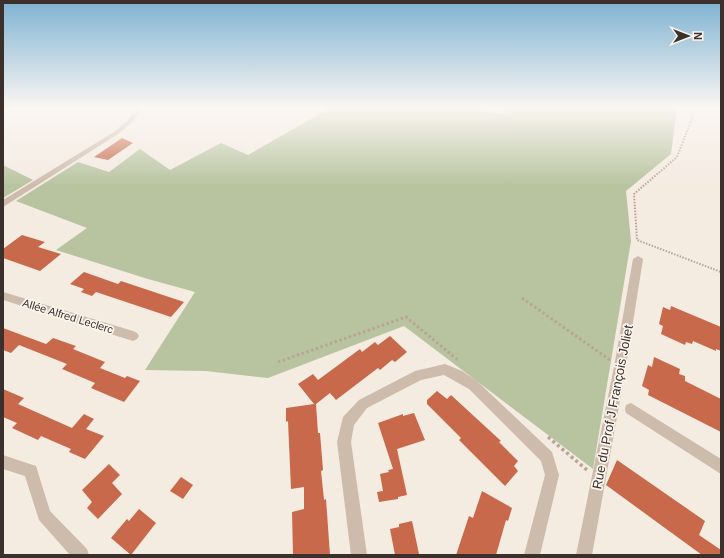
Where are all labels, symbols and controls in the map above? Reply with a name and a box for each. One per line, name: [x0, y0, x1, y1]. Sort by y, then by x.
north arrow: [668, 16, 708, 56]
text: N: [692, 32, 704, 40]
street label: Allée Alfred Leclerc: [21, 296, 115, 336]
street label: Rue du Prof J François Joliet: [589, 323, 636, 490]

